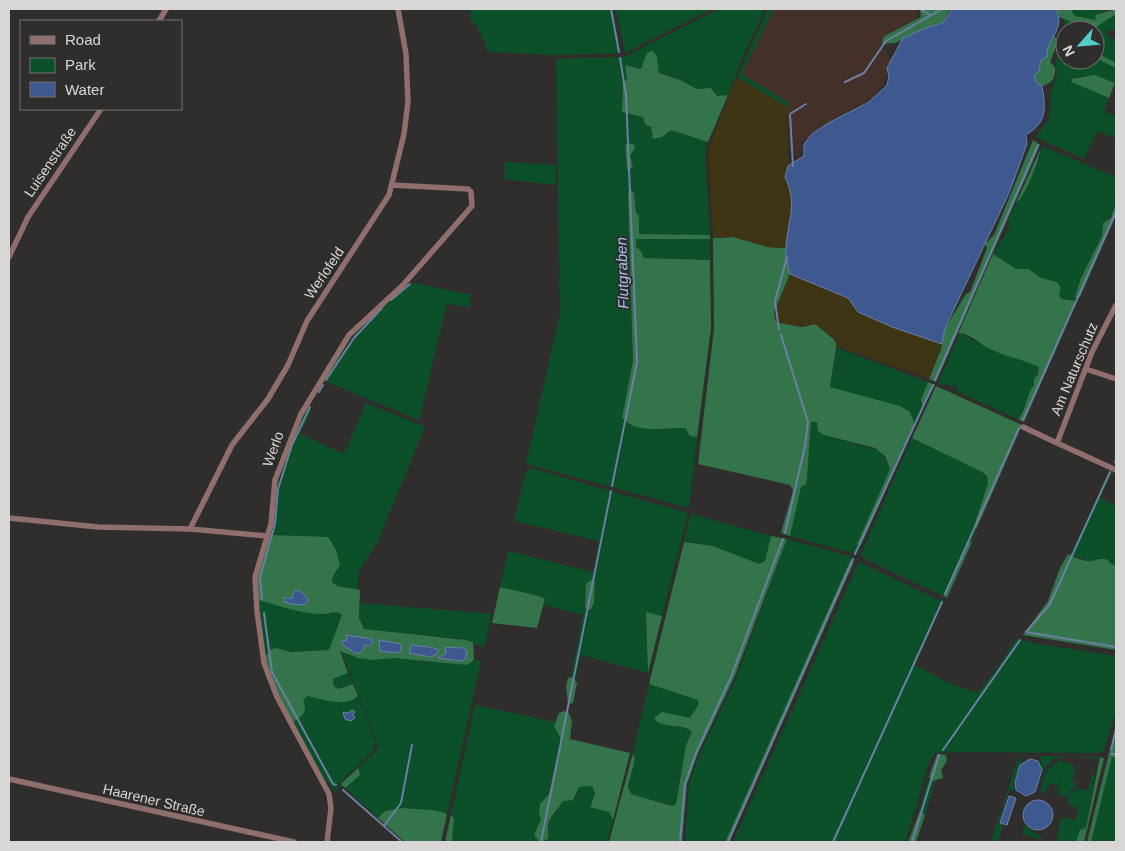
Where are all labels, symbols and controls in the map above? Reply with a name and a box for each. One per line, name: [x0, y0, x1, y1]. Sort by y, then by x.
legend: [20, 20, 182, 110]
north arrow: [1055, 20, 1105, 70]
text: Road: [65, 31, 101, 48]
text: N: [1059, 43, 1078, 59]
text: Park: [65, 56, 96, 73]
text: Water: [65, 81, 104, 98]
street label: Luisenstraße: [21, 124, 79, 200]
water label: Flutgraben: [612, 237, 632, 309]
street label: Werlofeld: [301, 244, 347, 302]
street label: Am Naturschutz: [1047, 320, 1101, 418]
street label: Werlo: [259, 429, 287, 469]
street label: Haarener Straße: [101, 780, 207, 820]

